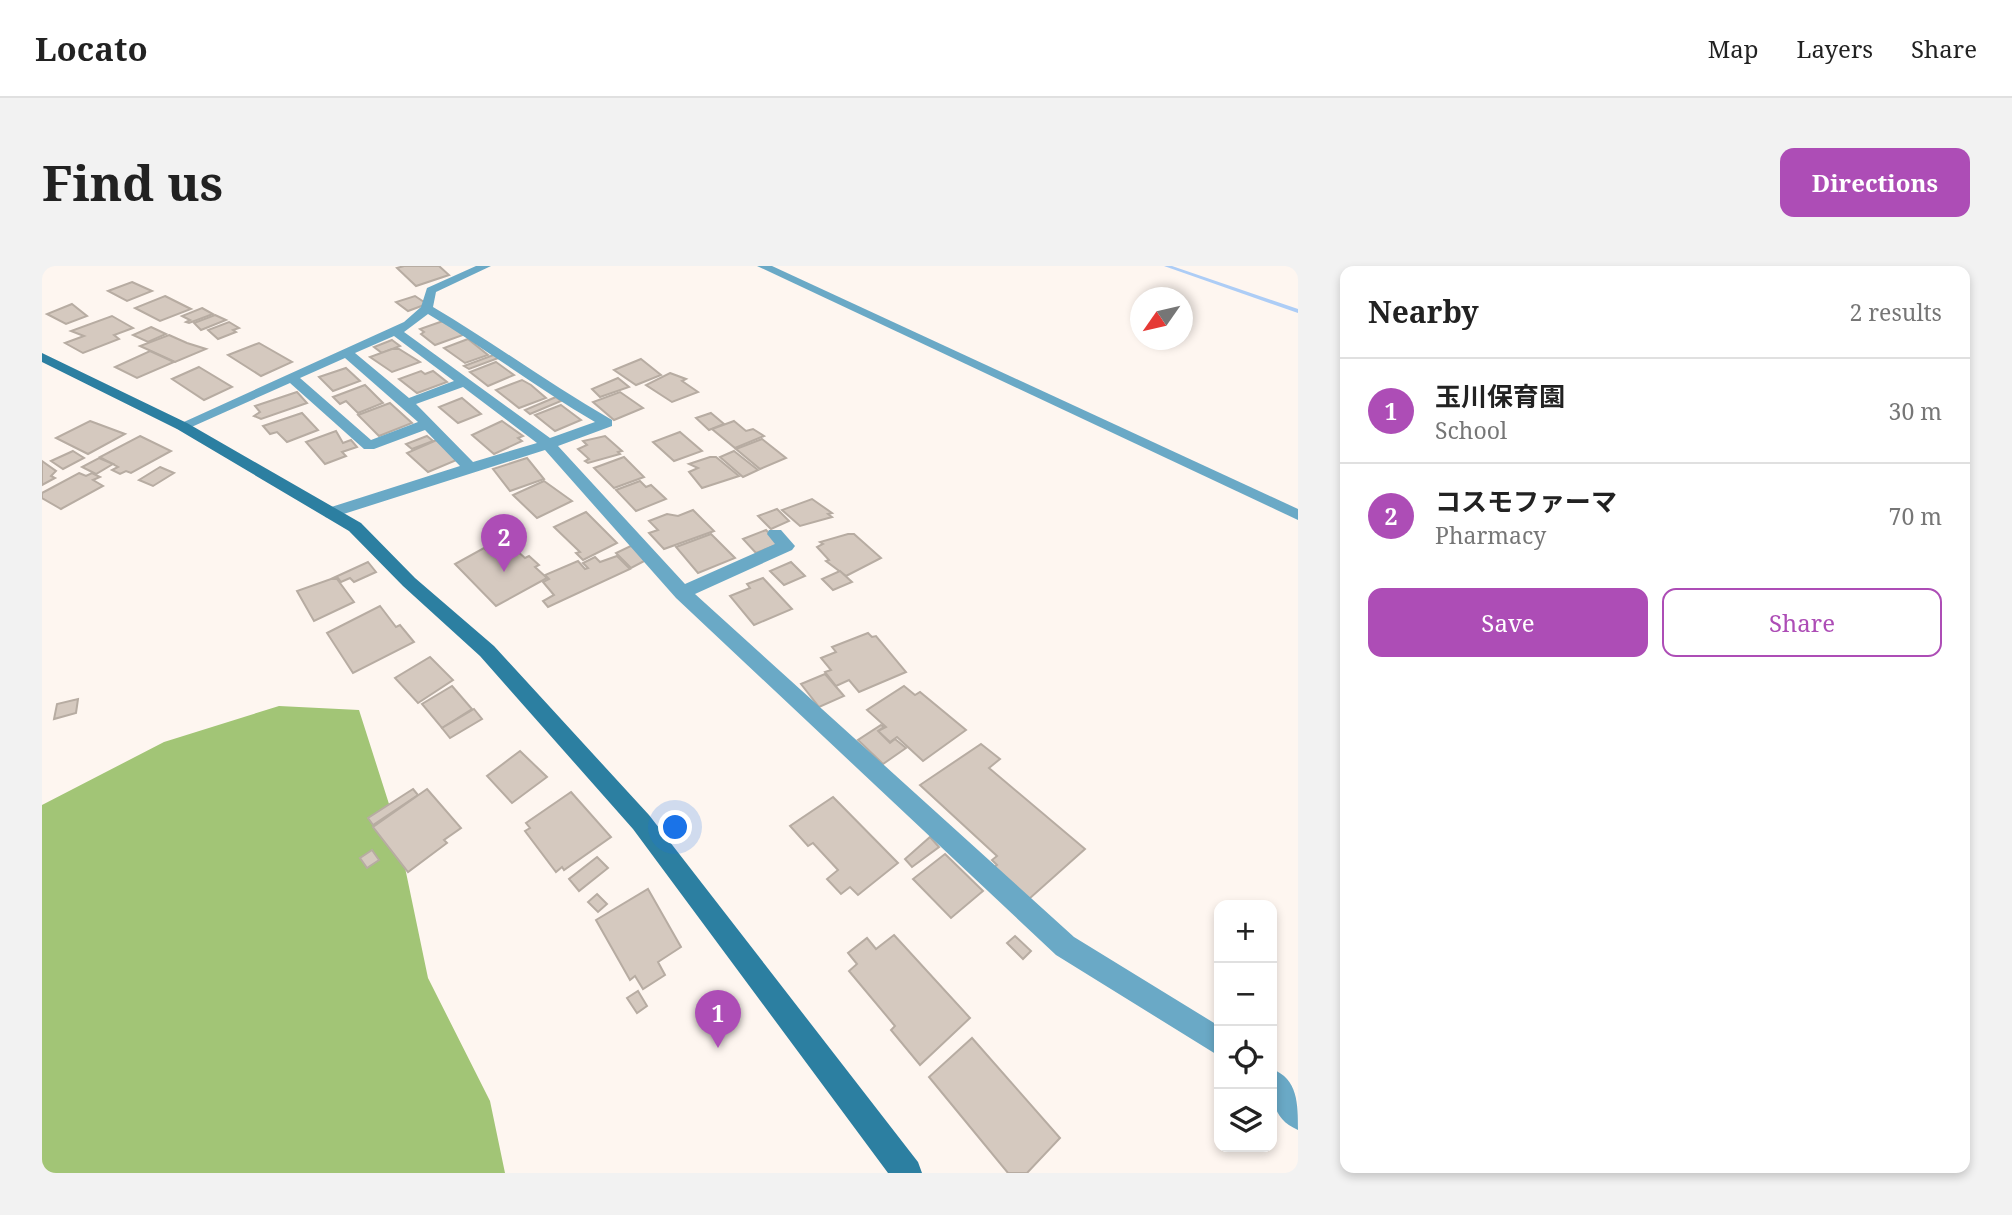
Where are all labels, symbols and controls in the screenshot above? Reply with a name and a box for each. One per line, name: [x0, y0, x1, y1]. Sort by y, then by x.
text: Locato: [35, 26, 148, 71]
text: Map: [1708, 32, 1759, 65]
text: Layers: [1797, 32, 1873, 65]
text: Share: [1911, 32, 1977, 65]
button: Directions: [1780, 148, 1970, 217]
text: Find us: [42, 149, 223, 215]
north arrow: [1130, 287, 1193, 350]
text: Nearby: [1368, 291, 1479, 332]
text: 2 results: [1849, 296, 1942, 328]
text: 玉川保育園: [1435, 378, 1565, 414]
text: 1: [1385, 395, 1398, 427]
text: 30 m: [1889, 395, 1942, 427]
text: School: [1435, 414, 1507, 446]
text: コスモファーマ: [1435, 483, 1617, 519]
text: 2: [1385, 500, 1398, 532]
text: 70 m: [1889, 500, 1942, 532]
pin: 2: [481, 514, 527, 572]
text: Pharmacy: [1435, 519, 1546, 551]
button: Save: [1368, 588, 1648, 657]
button: Share: [1662, 588, 1942, 657]
your location: [658, 810, 692, 844]
map controls: [1214, 900, 1277, 1152]
button: +: [1214, 900, 1277, 963]
button: −: [1214, 963, 1277, 1026]
pin: 1: [695, 990, 741, 1048]
button: locate: [1214, 1026, 1277, 1089]
button: layers: [1214, 1089, 1277, 1152]

